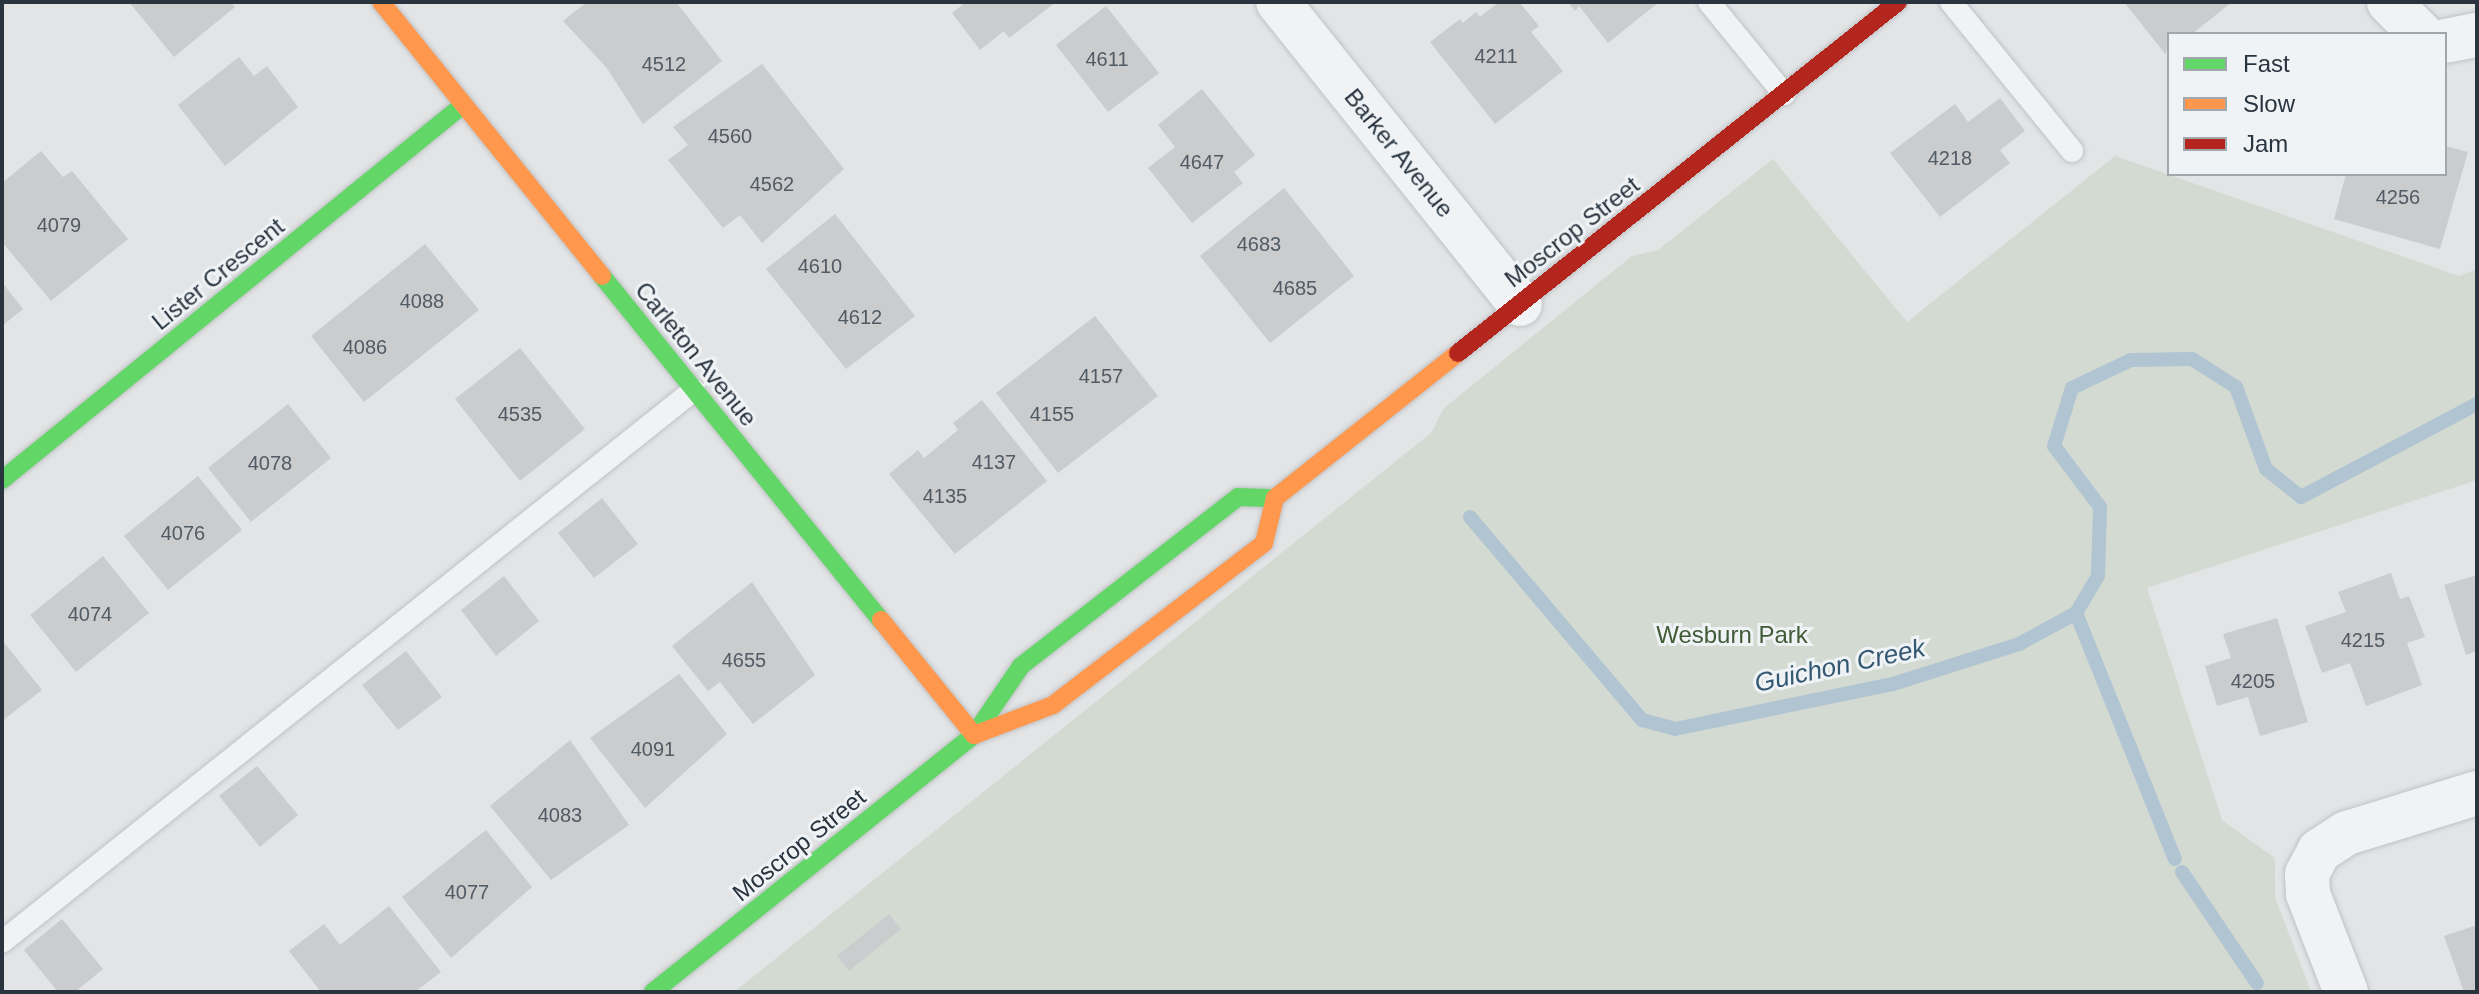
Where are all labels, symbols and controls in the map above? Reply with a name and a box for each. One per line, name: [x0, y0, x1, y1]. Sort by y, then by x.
legend: [2167, 32, 2447, 176]
house number: 4211: [1474, 44, 1518, 68]
house number: 4611: [1085, 47, 1129, 71]
text: Fast: [2243, 50, 2290, 77]
house number: 4512: [642, 52, 686, 76]
street label: Barker Avenue: [1338, 82, 1460, 224]
text: Slow: [2243, 90, 2295, 117]
house number: 4560: [708, 124, 752, 148]
text: Jam: [2243, 130, 2288, 157]
house number: 4218: [1928, 146, 1972, 170]
house number: 4647: [1180, 150, 1224, 174]
street label: Moscrop Street: [1499, 171, 1645, 293]
house number: 4562: [750, 172, 794, 196]
house number: 4256: [2376, 185, 2420, 209]
street label: Lister Crescent: [146, 212, 290, 336]
house number: 4079: [37, 213, 81, 237]
house number: 4683: [1237, 232, 1281, 256]
house number: 4610: [798, 254, 842, 278]
street label: Carleton Avenue: [629, 276, 763, 432]
house number: 4685: [1273, 276, 1317, 300]
house number: 4088: [400, 289, 444, 313]
house number: 4612: [838, 305, 882, 329]
house number: 4086: [343, 335, 387, 359]
house number: 4157: [1079, 364, 1123, 388]
house number: 4535: [498, 402, 542, 426]
house number: 4155: [1030, 402, 1074, 426]
house number: 4137: [972, 450, 1016, 474]
house number: 4078: [248, 451, 292, 475]
house number: 4135: [923, 484, 967, 508]
house number: 4076: [161, 521, 205, 545]
house number: 4074: [68, 602, 112, 626]
park label: Wesburn Park: [1656, 621, 1808, 649]
house number: 4215: [2341, 628, 2385, 652]
water label: Guichon Creek: [1752, 633, 1928, 699]
house number: 4655: [722, 648, 766, 672]
house number: 4205: [2231, 669, 2275, 693]
house number: 4091: [631, 737, 675, 761]
street label: Moscrop Street: [727, 783, 871, 907]
house number: 4083: [538, 803, 582, 827]
house number: 4077: [445, 880, 489, 904]

